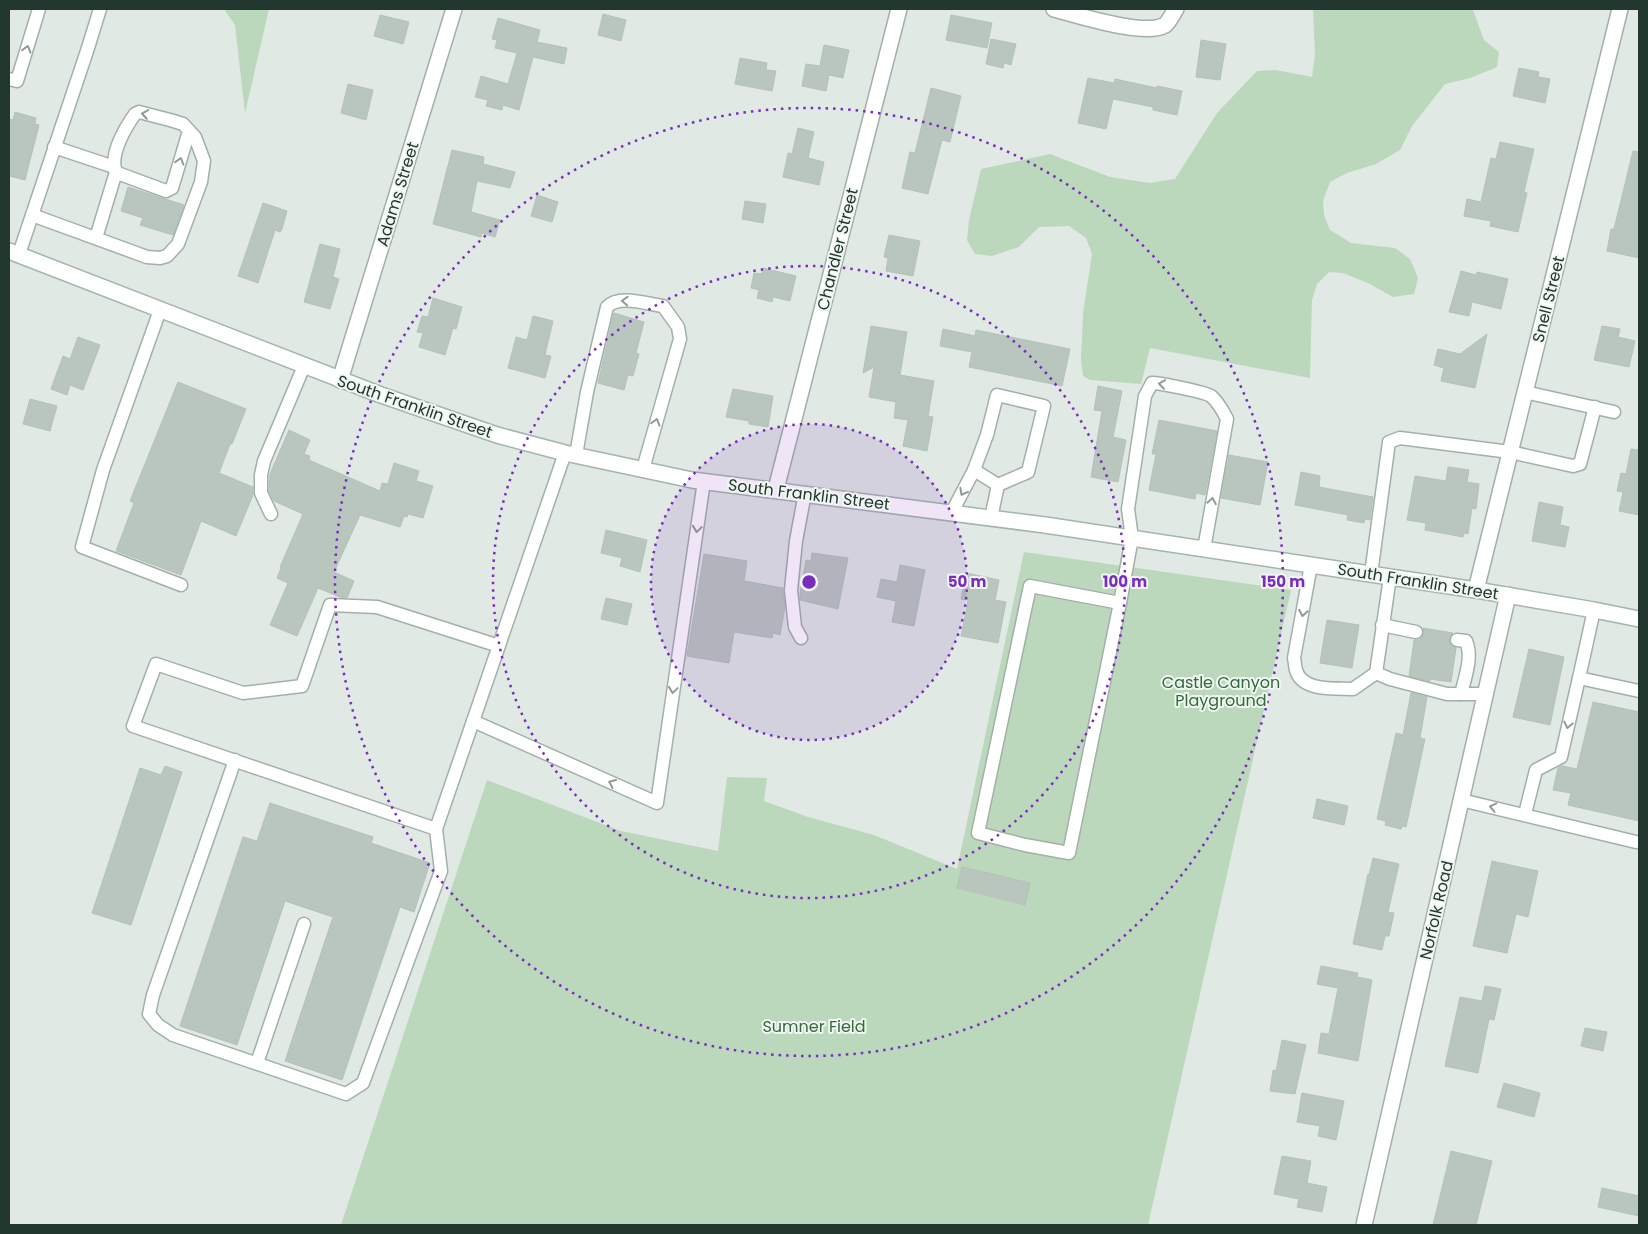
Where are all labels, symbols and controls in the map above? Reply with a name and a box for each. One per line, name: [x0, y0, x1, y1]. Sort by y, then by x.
one-way arrow: [21, 46, 31, 54]
one-way arrow: [141, 110, 150, 120]
street label: Adams Street: [371, 139, 424, 249]
one-way arrow: [175, 157, 185, 165]
street label: Chandler Street: [811, 185, 864, 313]
street label: Snell Street: [1527, 253, 1570, 345]
one-way arrow: [621, 296, 629, 307]
street label: South Franklin Street: [334, 369, 496, 444]
one-way arrow: [1157, 379, 1165, 390]
one-way arrow: [651, 419, 661, 427]
street label: South Franklin Street: [727, 473, 891, 516]
one-way arrow: [959, 486, 969, 495]
one-way arrow: [1207, 497, 1217, 505]
one-way arrow: [692, 525, 702, 534]
street label: South Franklin Street: [1336, 557, 1500, 606]
text: 50 m: [948, 571, 986, 592]
text: 100 m: [1103, 571, 1147, 592]
text: 150 m: [1261, 571, 1305, 592]
centre of rings: [800, 573, 818, 591]
one-way arrow: [1298, 609, 1308, 617]
park label: Castle Canyon Playground: [1162, 671, 1280, 712]
one-way arrow: [668, 686, 679, 694]
one-way arrow: [1563, 721, 1574, 730]
one-way arrow: [608, 778, 617, 789]
one-way arrow: [1489, 802, 1498, 813]
street label: Norfolk Road: [1414, 858, 1459, 962]
park label: Sumner Field: [762, 1015, 866, 1038]

